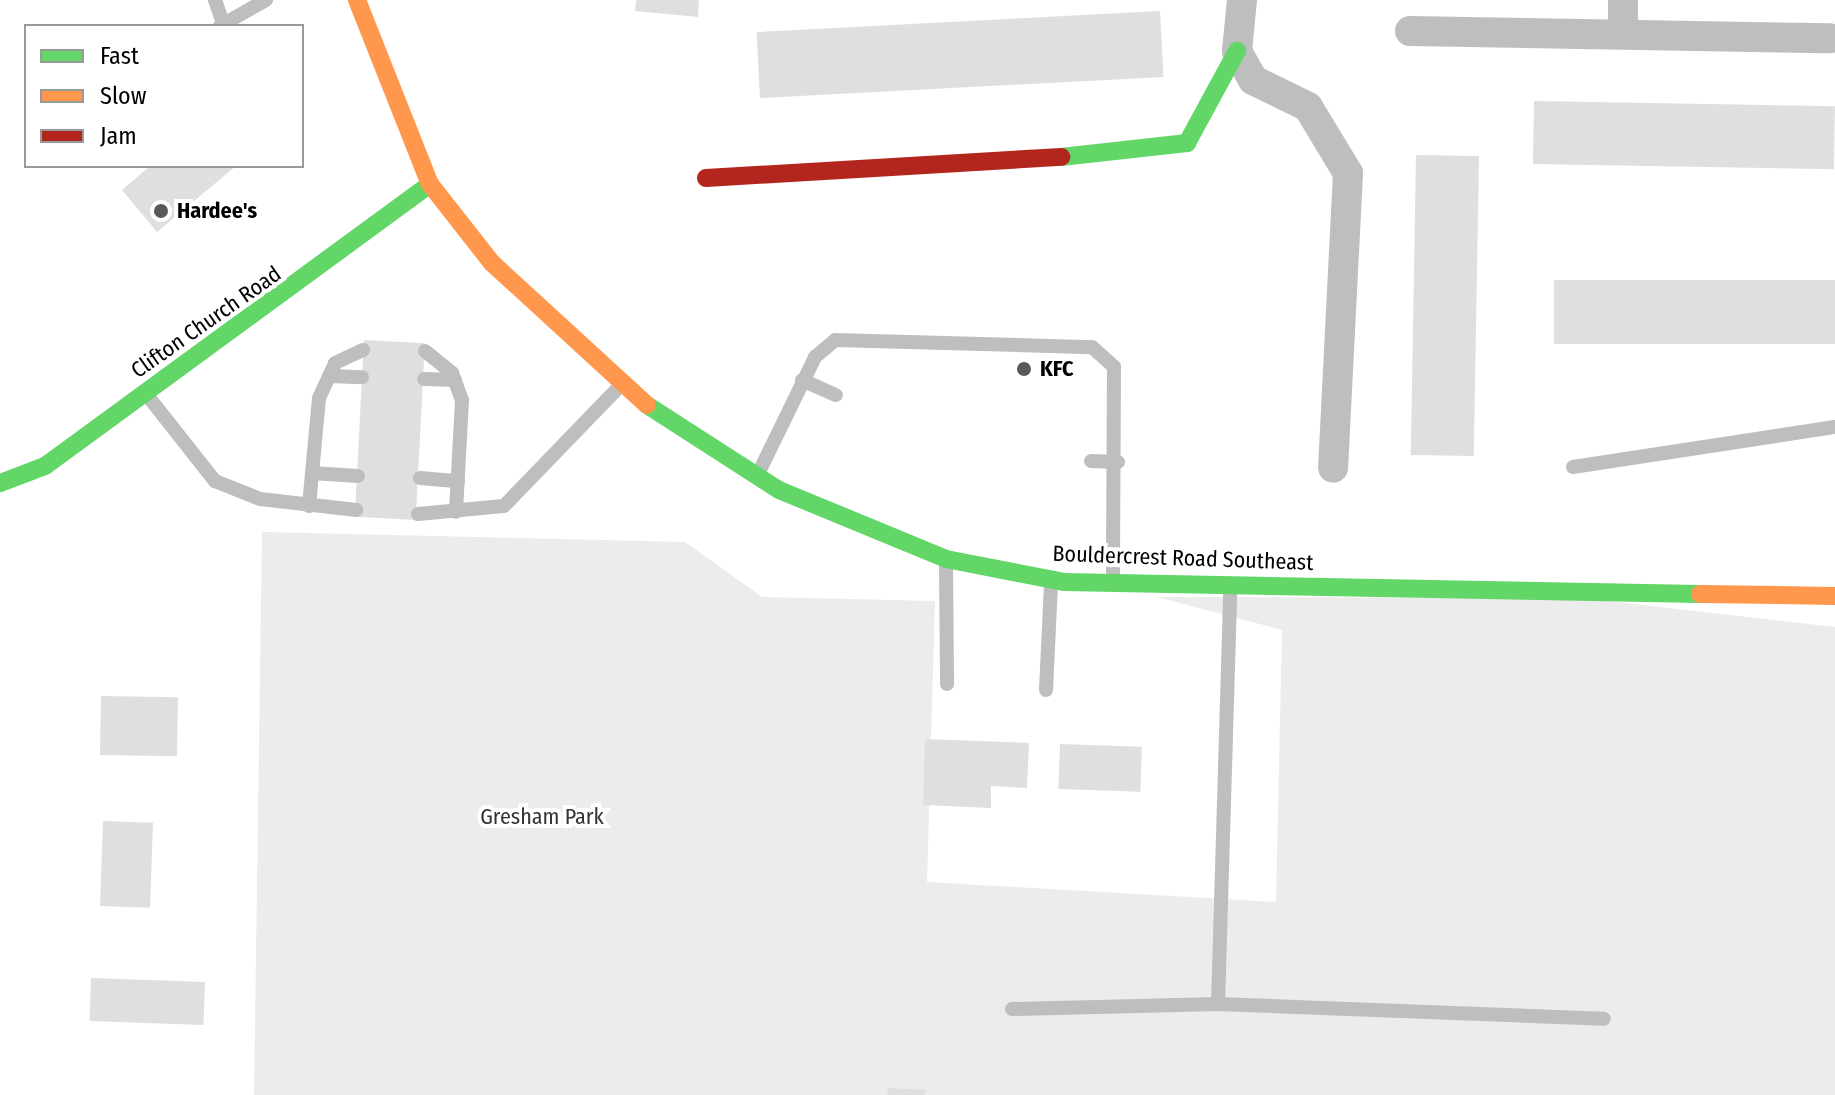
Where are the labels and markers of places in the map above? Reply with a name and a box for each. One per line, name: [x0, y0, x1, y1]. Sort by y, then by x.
place label: Hardee's: [177, 198, 257, 224]
marker: Hardee's: [152, 202, 170, 220]
place label: KFC: [1040, 356, 1074, 382]
marker: KFC: [1015, 360, 1033, 378]

